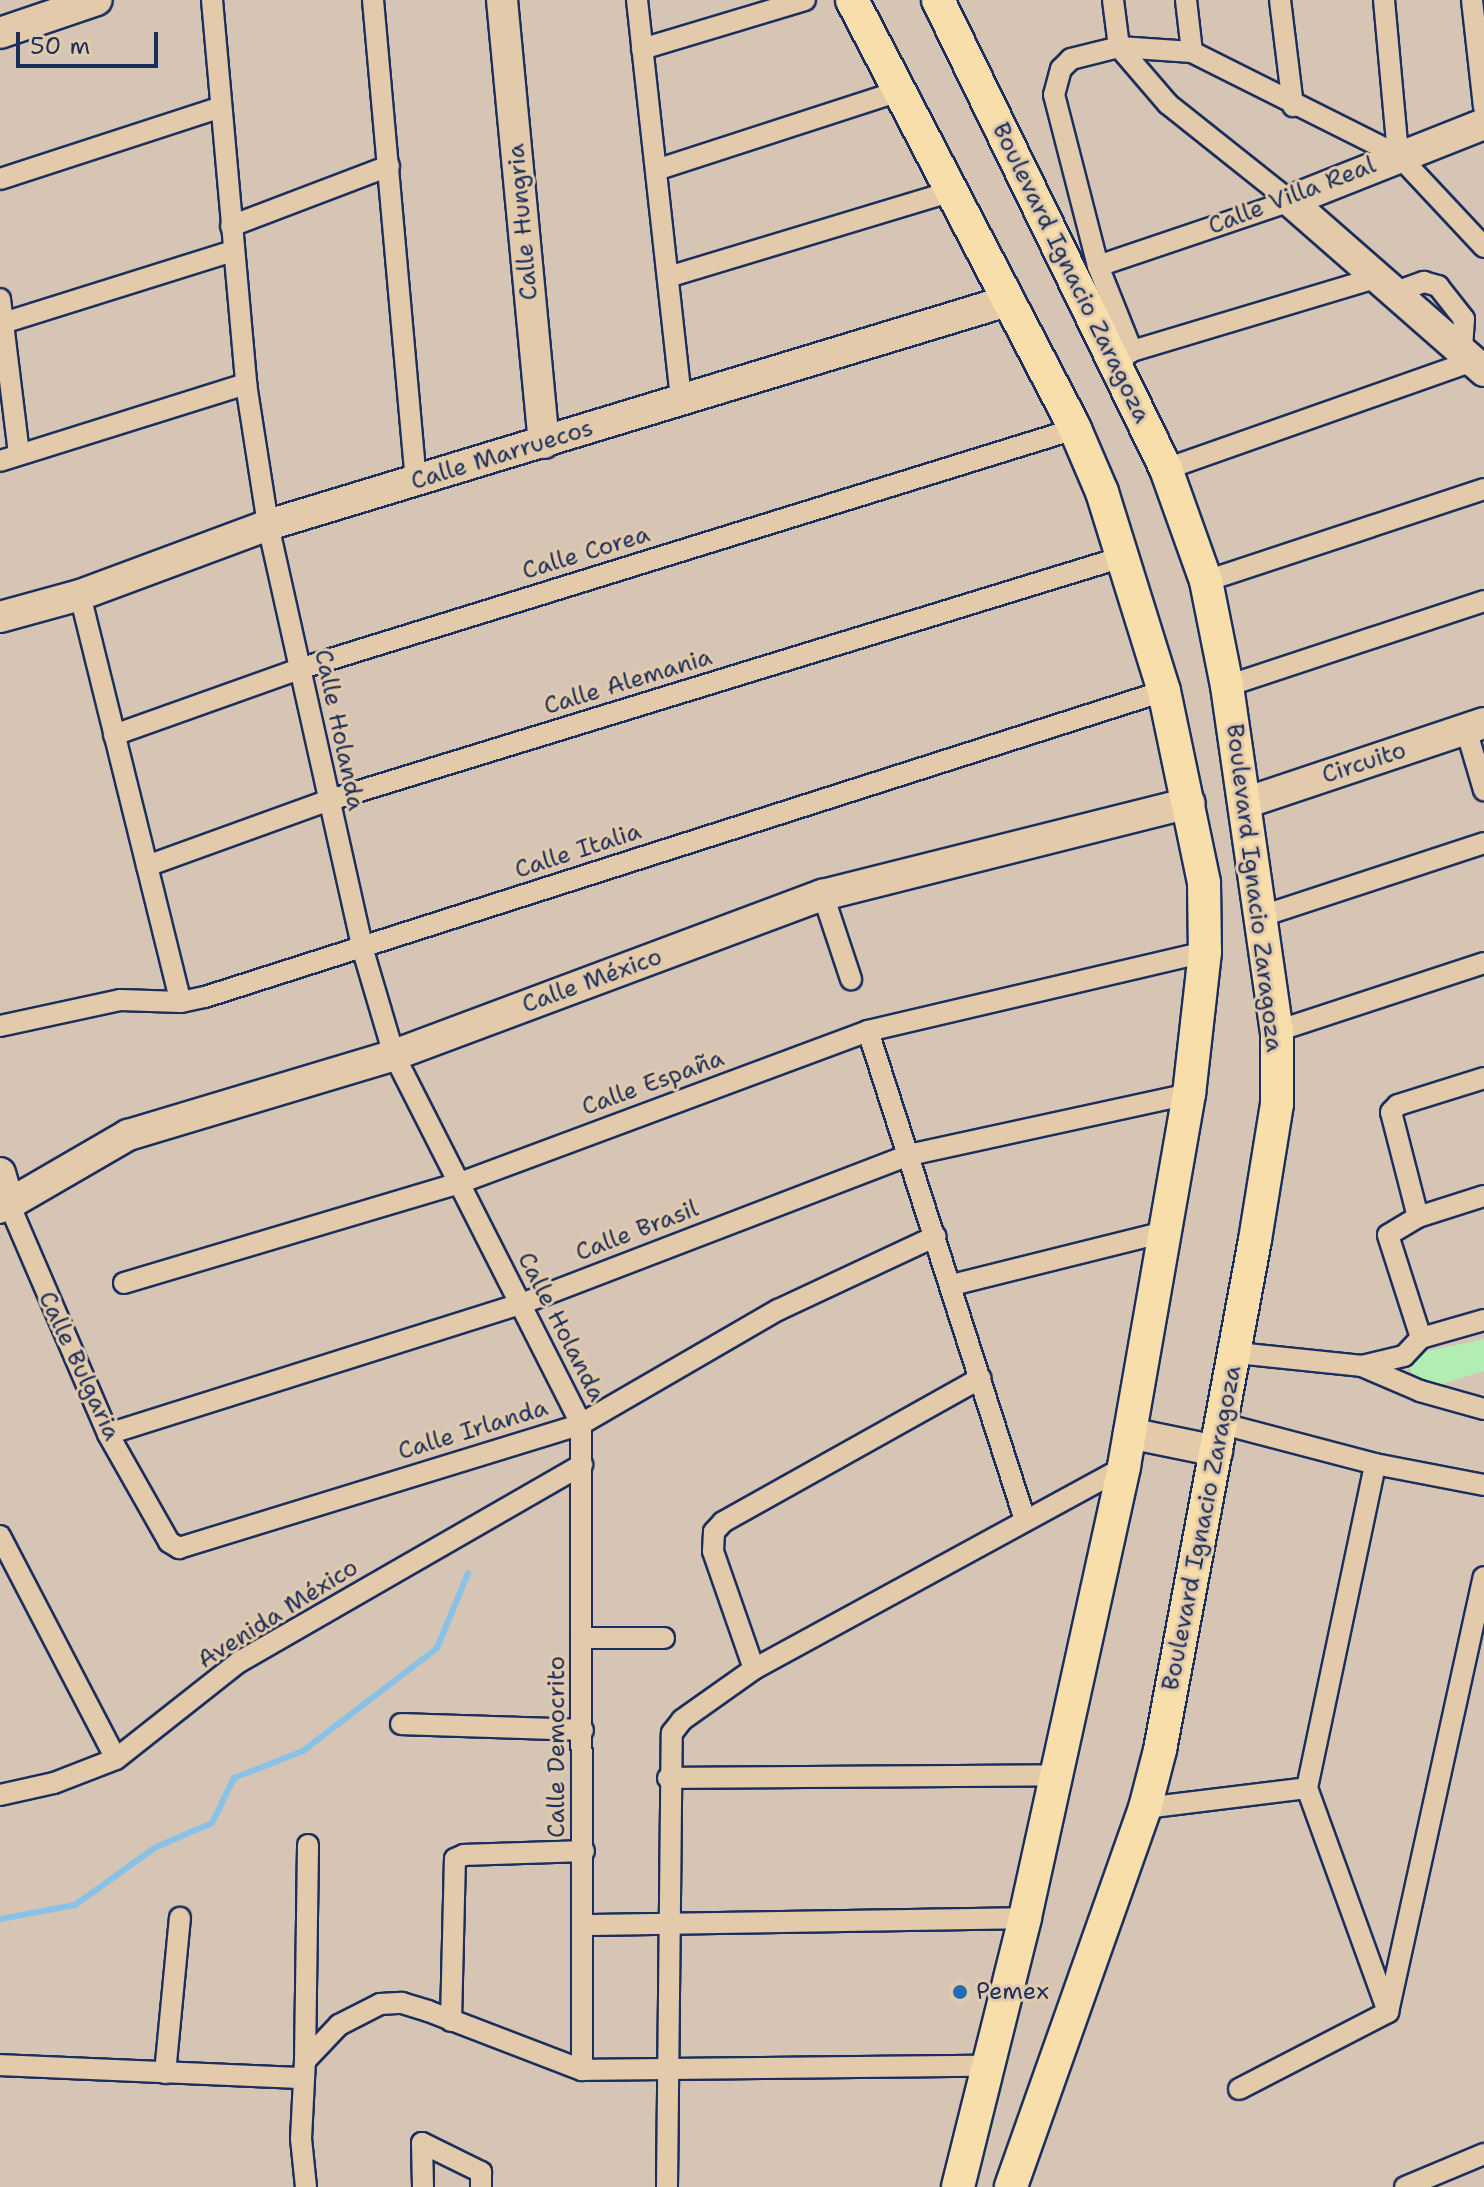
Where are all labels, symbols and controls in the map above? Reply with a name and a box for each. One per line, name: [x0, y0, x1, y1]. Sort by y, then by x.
scale bar: [20, 16, 162, 66]
text: 50 m: [30, 30, 90, 62]
street label: Boulevard Ignacio Zaragoza: [986, 118, 1156, 428]
street label: Calle Hungria: [502, 142, 544, 302]
street label: Calle Villa Real: [1204, 151, 1380, 241]
street label: Calle Marruecos: [407, 414, 597, 496]
street label: Calle Corea: [519, 520, 653, 586]
street label: Calle Alemania: [540, 643, 716, 721]
street label: Calle Holanda: [308, 647, 370, 813]
street label: Boulevard Ignacio Zaragoza: [1220, 722, 1288, 1054]
street label: Circuito: [1318, 736, 1410, 790]
street label: Calle Italia: [511, 817, 645, 885]
street label: Calle México: [518, 942, 666, 1020]
street label: Calle España: [578, 1044, 728, 1122]
street label: Calle Brasil: [572, 1194, 702, 1268]
street label: Calle Holanda: [511, 1247, 611, 1407]
street label: Calle Bulgaria: [32, 1287, 126, 1445]
street label: Boulevard Ignacio Zaragoza: [1156, 1363, 1248, 1693]
street label: Calle Irlanda: [395, 1394, 551, 1466]
street label: Avenida México: [192, 1553, 364, 1675]
street label: Calle Democrito: [543, 1656, 571, 1838]
place label: Pemex: [976, 1978, 1049, 2006]
marker: Pemex: [951, 1983, 969, 2001]

